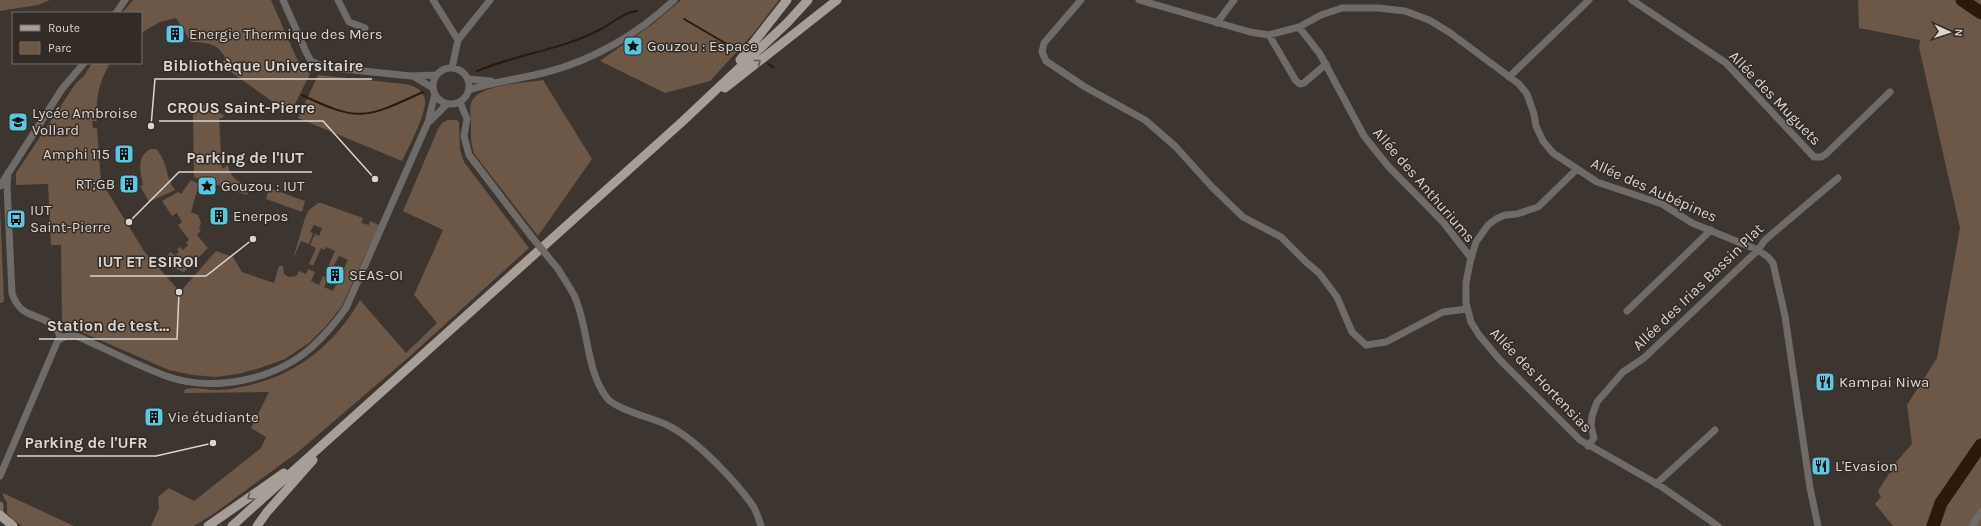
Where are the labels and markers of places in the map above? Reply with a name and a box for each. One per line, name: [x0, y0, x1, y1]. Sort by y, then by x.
building icon: Energie Thermique des Mers: [164, 23, 186, 45]
place label: Energie Thermique des Mers: [189, 25, 383, 43]
place icon: Gouzou : Espace: [622, 35, 644, 57]
place label: Gouzou : Espace: [647, 37, 758, 55]
callout: Bibliothèque Universitaire: [155, 51, 372, 79]
callout: CROUS Saint-Pierre: [159, 93, 323, 121]
place label: Lycée Ambroise Vollard: [32, 104, 138, 139]
school or university icon: Lycée Ambroise Vollard: [7, 111, 29, 133]
building icon: Amphi 115: [113, 143, 135, 165]
callout: Parking de l'IUT: [179, 144, 312, 172]
place label: Amphi 115: [43, 145, 110, 163]
building icon: RT;GB: [118, 173, 140, 195]
place label: RT;GB: [75, 175, 115, 193]
place icon: Gouzou : IUT: [196, 175, 218, 197]
place label: Gouzou : IUT: [221, 177, 305, 195]
place label: IUT Saint-Pierre: [30, 201, 111, 236]
building icon: Enerpos: [208, 205, 230, 227]
place label: Enerpos: [233, 207, 288, 225]
bus stop icon: IUT Saint-Pierre: [5, 208, 27, 230]
callout: IUT ET ESIROI: [90, 248, 206, 276]
building icon: SEAS-OI: [324, 264, 346, 286]
place label: SEAS-OI: [349, 266, 403, 284]
callout: Station de test...: [39, 311, 177, 339]
restaurant icon: Kampai Niwa: [1814, 371, 1836, 393]
place label: Kampai Niwa: [1839, 373, 1929, 391]
building icon: Vie étudiante: [143, 406, 165, 428]
place label: Vie étudiante: [168, 408, 259, 426]
callout: Parking de l'UFR: [17, 428, 156, 456]
restaurant icon: L'Evasion: [1810, 455, 1832, 477]
place label: L'Evasion: [1835, 457, 1898, 475]

